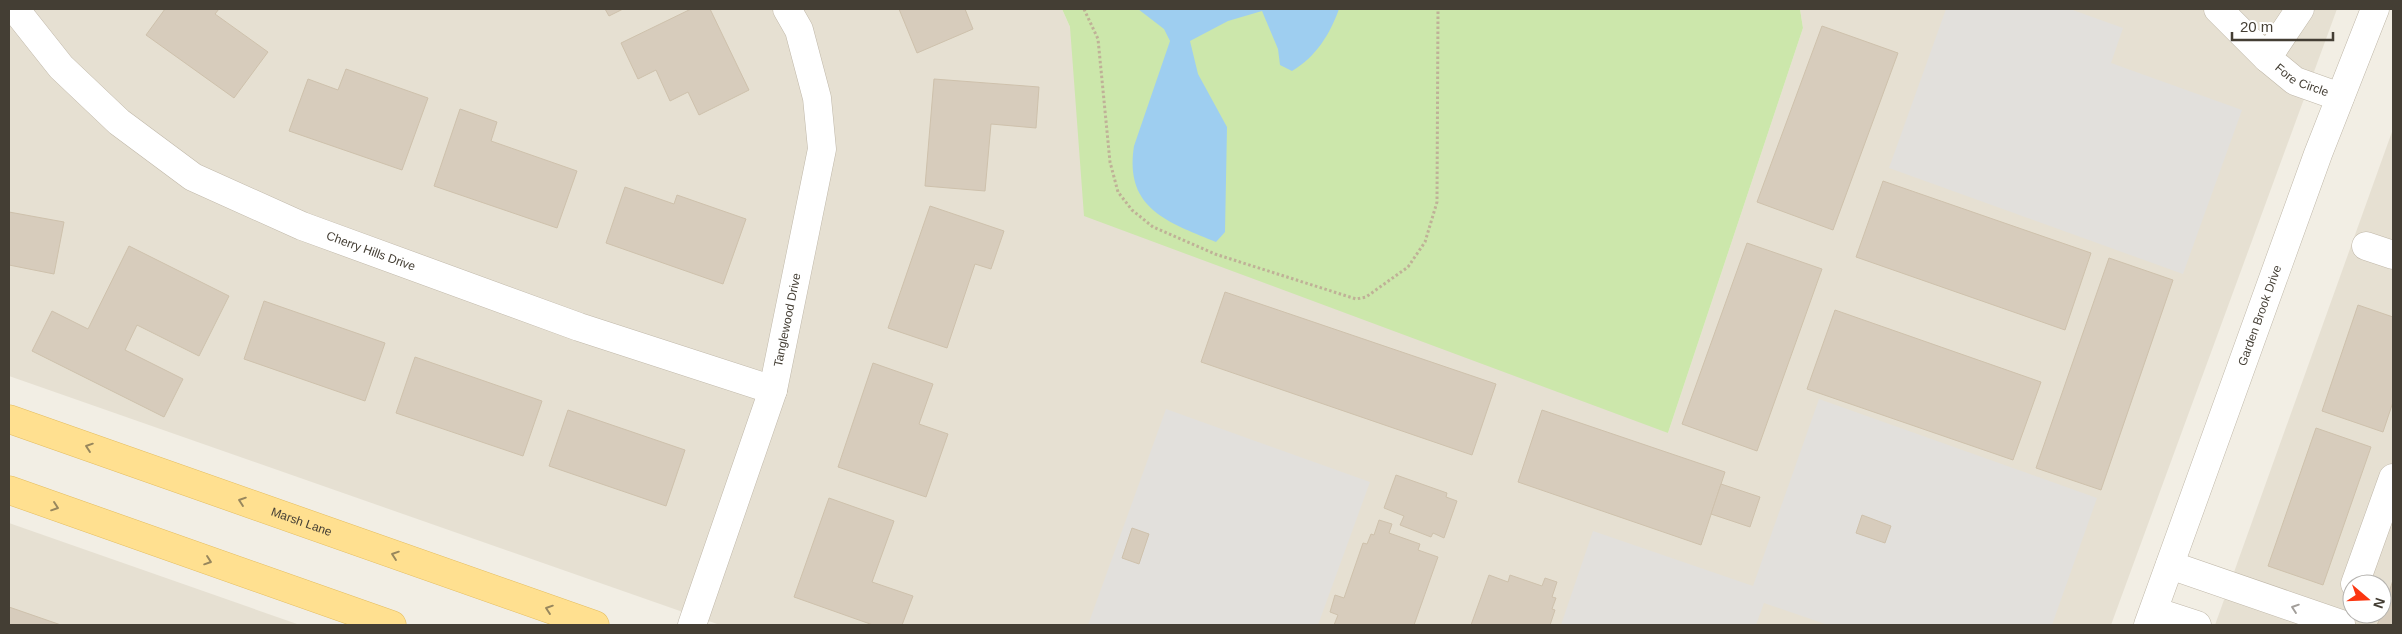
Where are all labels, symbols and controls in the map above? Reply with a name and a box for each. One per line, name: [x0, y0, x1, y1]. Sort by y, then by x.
scale bar: [2232, 10, 2333, 42]
text: 20 m: [2240, 18, 2273, 35]
street label: Fore Circle: [2272, 61, 2331, 99]
street label: Cherry Hills Drive: [325, 229, 417, 274]
street label: Garden Brook Drive: [2235, 263, 2284, 368]
street label: Tanglewood Drive: [771, 271, 804, 368]
one-way arrow: [85, 443, 93, 453]
one-way arrow: [238, 497, 247, 507]
one-way arrow: [50, 501, 58, 511]
street label: Marsh Lane: [269, 505, 334, 539]
one-way arrow: [392, 551, 400, 561]
one-way arrow: [203, 555, 212, 565]
north arrow: [2342, 574, 2392, 624]
text: N: [2370, 596, 2389, 611]
one-way arrow: [2291, 604, 2300, 614]
one-way arrow: [545, 605, 553, 615]

